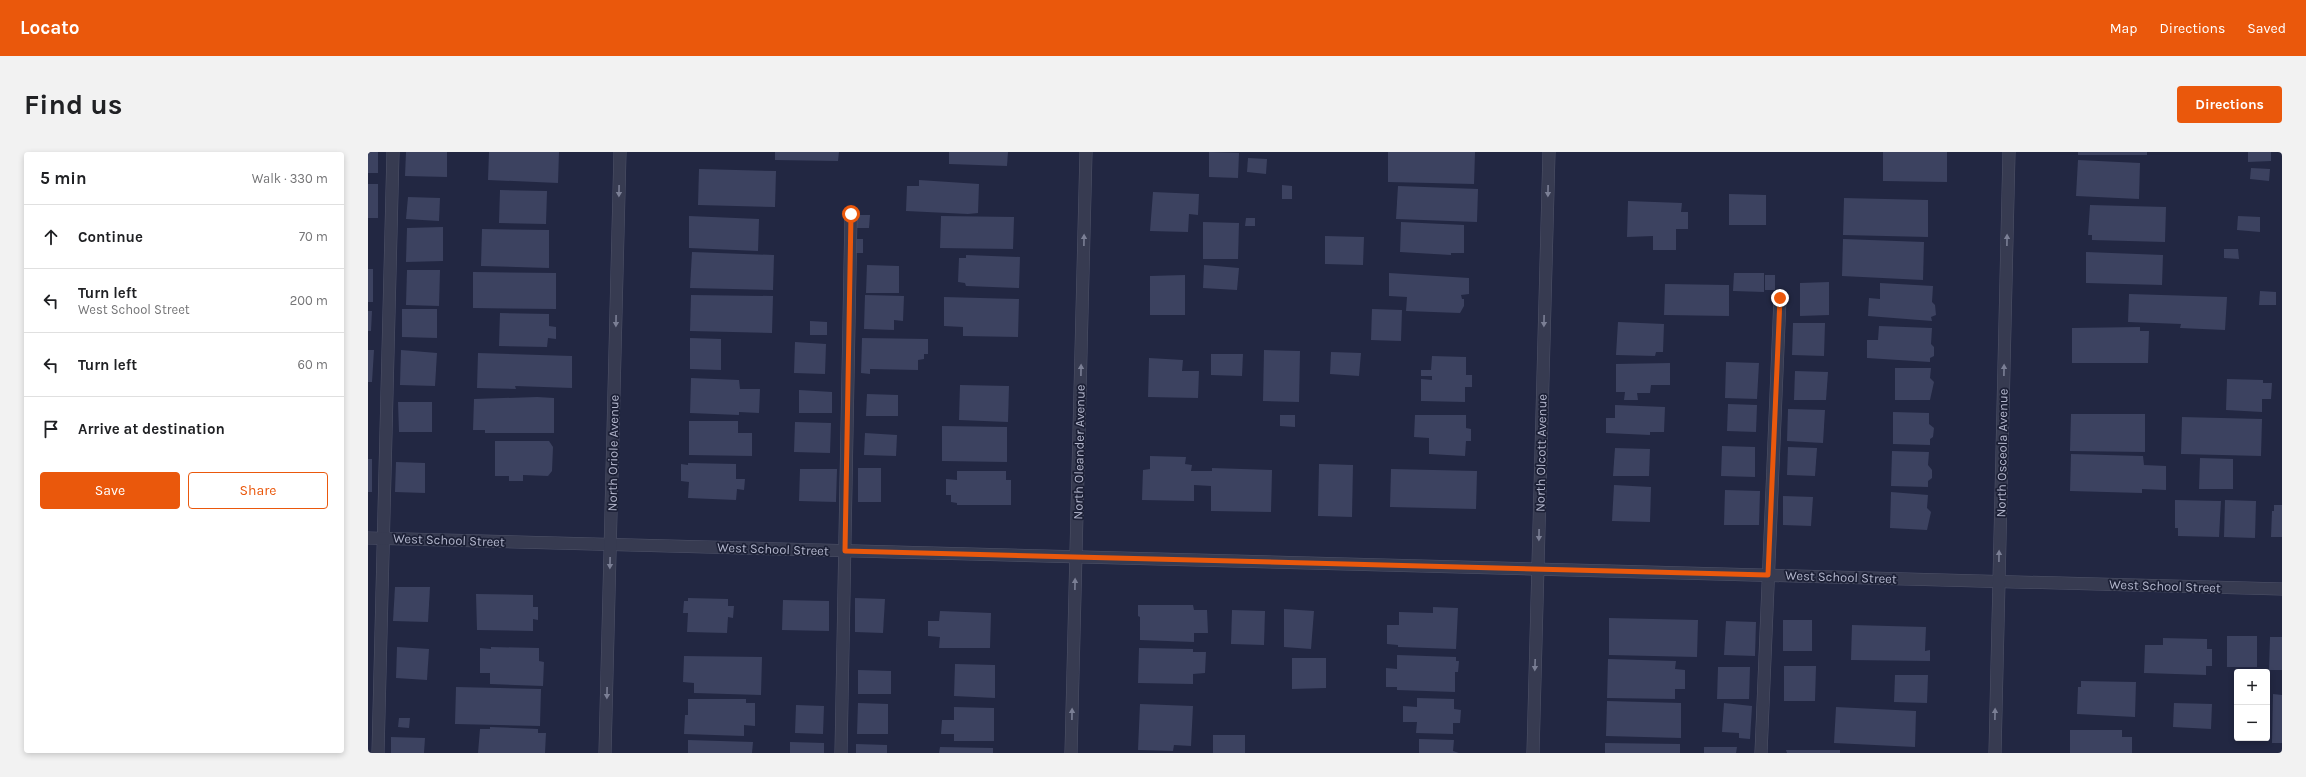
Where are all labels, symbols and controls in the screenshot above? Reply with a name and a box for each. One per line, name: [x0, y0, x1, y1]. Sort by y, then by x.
text: Locato: [20, 17, 80, 39]
text: Map: [2110, 20, 2138, 37]
text: Directions: [2160, 20, 2225, 37]
text: Saved: [2247, 20, 2286, 37]
button: Directions: [2177, 86, 2282, 123]
text: Find us: [24, 88, 123, 121]
text: 5 min: [40, 168, 87, 188]
text: Walk · 330 m: [252, 171, 328, 186]
one-way arrow: [616, 185, 622, 198]
one-way arrow: [1545, 185, 1551, 198]
route start: [842, 205, 860, 223]
icon: ahead: [40, 226, 62, 248]
text: Continue: [78, 228, 143, 246]
text: 70 m: [299, 229, 328, 244]
one-way arrow: [1081, 233, 1087, 246]
one-way arrow: [2004, 233, 2010, 246]
text: Turn left: [78, 284, 137, 302]
route end: [1771, 289, 1789, 307]
icon: left: [40, 290, 62, 312]
text: 200 m: [290, 293, 328, 308]
text: West School Street: [78, 302, 190, 317]
one-way arrow: [613, 315, 619, 328]
one-way arrow: [1541, 315, 1548, 327]
icon: left: [40, 354, 62, 376]
text: Turn left: [78, 356, 137, 374]
text: 60 m: [298, 357, 328, 372]
one-way arrow: [1077, 364, 1084, 376]
one-way arrow: [2000, 364, 2007, 376]
street label: North Oleander Avenue: [1070, 384, 1088, 520]
street label: North Osceola Avenue: [1993, 388, 2011, 518]
street label: North Oriole Avenue: [604, 394, 622, 512]
street label: North Olcott Avenue: [1532, 394, 1550, 512]
icon: arrive: [40, 418, 62, 440]
text: Arrive at destination: [78, 420, 225, 438]
button: Save: [40, 472, 180, 509]
button: Share: [188, 472, 328, 509]
one-way arrow: [1536, 529, 1542, 542]
street label: West School Street: [393, 531, 505, 549]
street label: West School Street: [717, 540, 829, 558]
one-way arrow: [1996, 549, 2002, 562]
one-way arrow: [607, 557, 613, 570]
street label: West School Street: [1785, 568, 1897, 586]
one-way arrow: [1072, 577, 1078, 590]
street label: West School Street: [2109, 577, 2221, 595]
one-way arrow: [1532, 659, 1539, 671]
map controls: [2234, 669, 2270, 741]
button: +: [2234, 669, 2270, 705]
one-way arrow: [604, 687, 610, 700]
button: −: [2234, 705, 2270, 741]
one-way arrow: [1069, 707, 1075, 720]
one-way arrow: [1992, 708, 1999, 720]

